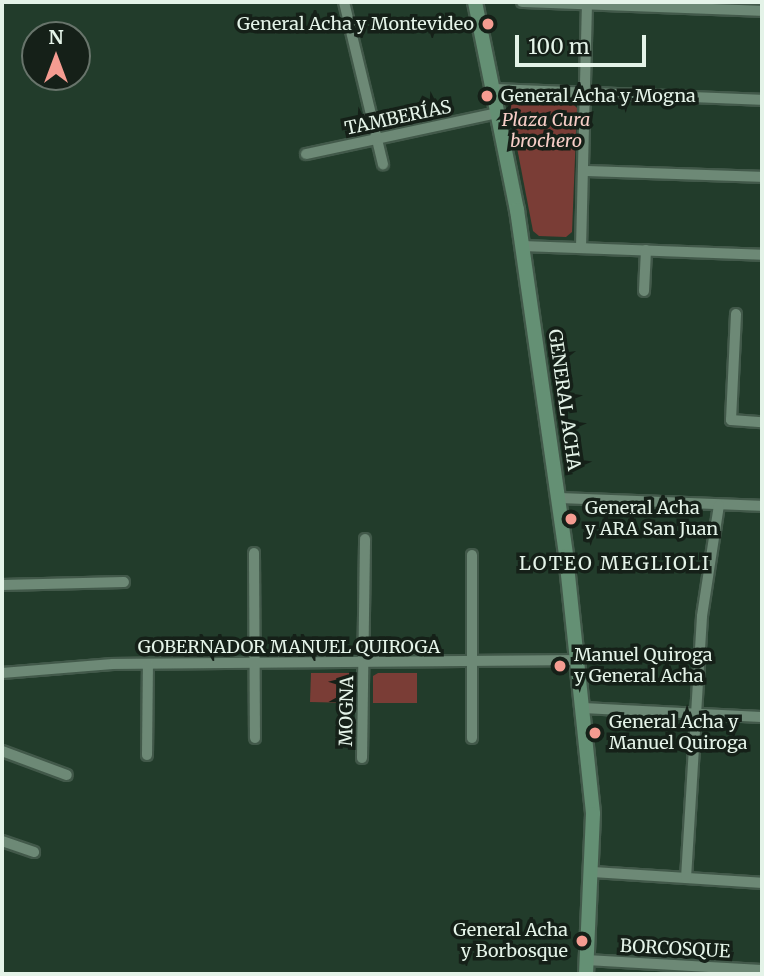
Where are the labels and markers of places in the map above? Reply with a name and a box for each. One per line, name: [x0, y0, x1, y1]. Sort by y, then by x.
place label: General Acha y Montevideo: [237, 13, 474, 35]
marker: General Acha y Montevideo: [480, 16, 496, 32]
place label: General Acha y Mogna: [501, 85, 696, 107]
marker: General Acha y Mogna: [479, 88, 495, 104]
place label: General Acha y ARA San Juan: [585, 498, 718, 540]
marker: General Acha y ARA San Juan: [563, 511, 579, 527]
place label: Manuel Quiroga y General Acha: [574, 645, 713, 688]
marker: Manuel Quiroga y General Acha: [552, 658, 568, 674]
place label: General Acha y Manuel Quiroga: [609, 712, 748, 754]
marker: General Acha y Manuel Quiroga: [587, 725, 603, 741]
place label: General Acha y Borbosque: [453, 920, 568, 962]
marker: General Acha y Borbosque: [574, 933, 590, 949]

